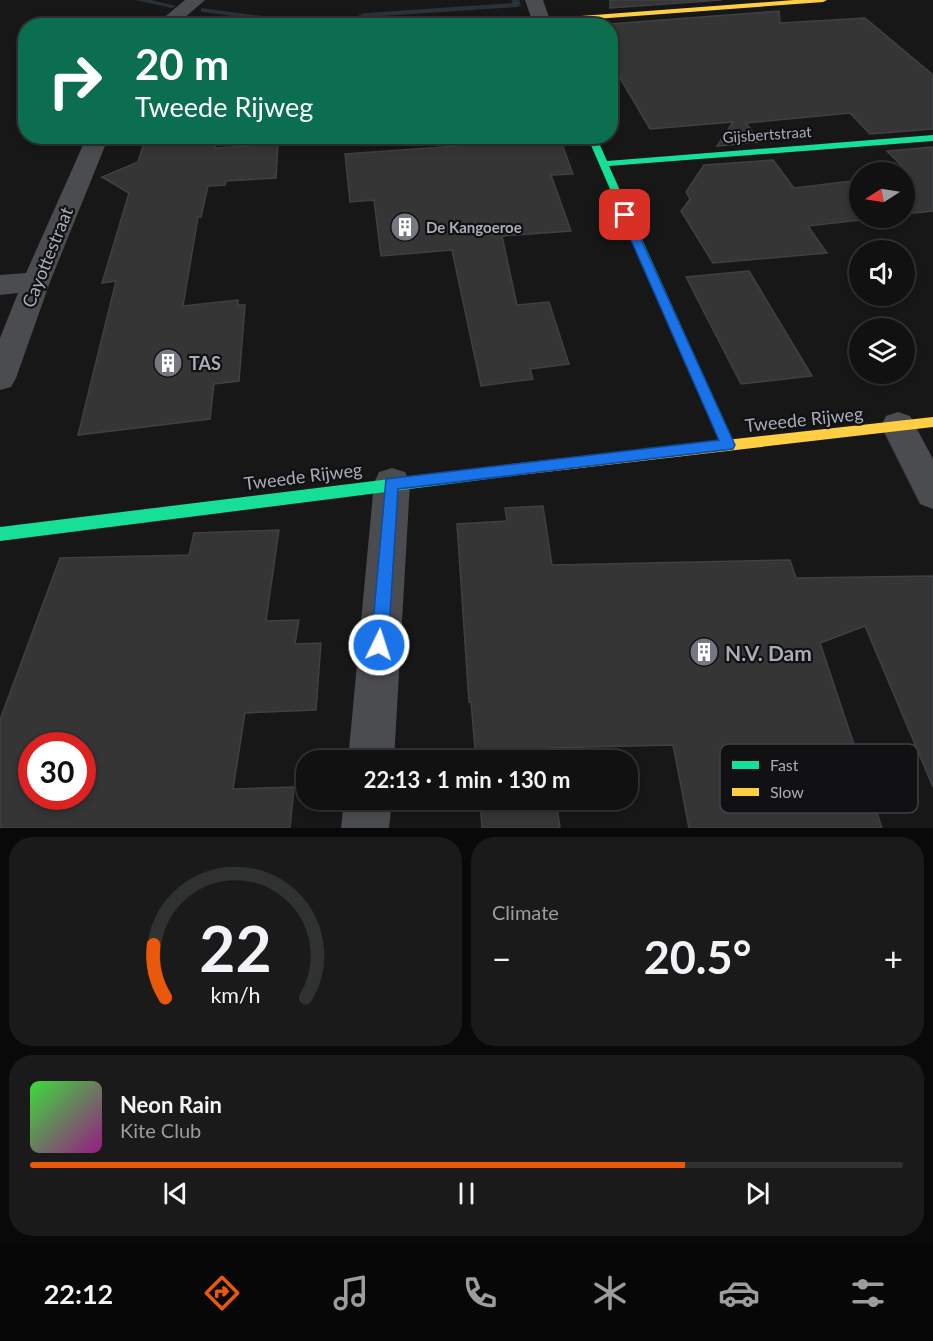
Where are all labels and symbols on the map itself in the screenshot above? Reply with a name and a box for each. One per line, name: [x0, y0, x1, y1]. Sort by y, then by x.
street label: Gijsbertstraat: [722, 122, 813, 146]
north arrow: [849, 162, 915, 228]
pin: [599, 189, 650, 240]
street label: Cayottestraat: [17, 203, 77, 310]
building icon: De Kangoeroe: [389, 211, 421, 243]
place label: De Kangoeroe: [426, 218, 522, 236]
building icon: TAS: [152, 347, 184, 379]
place label: TAS: [189, 352, 221, 374]
street label: Tweede Rijweg: [744, 402, 864, 436]
street label: Tweede Rijweg: [243, 458, 363, 494]
position arrow: [347, 613, 411, 677]
building icon: N.V. Dam: [688, 636, 720, 668]
place label: N.V. Dam: [725, 640, 812, 665]
speed limit sign: 30: [18, 732, 96, 810]
legend: [720, 744, 918, 813]
text: Fast: [770, 755, 799, 774]
text: Slow: [770, 782, 804, 801]

